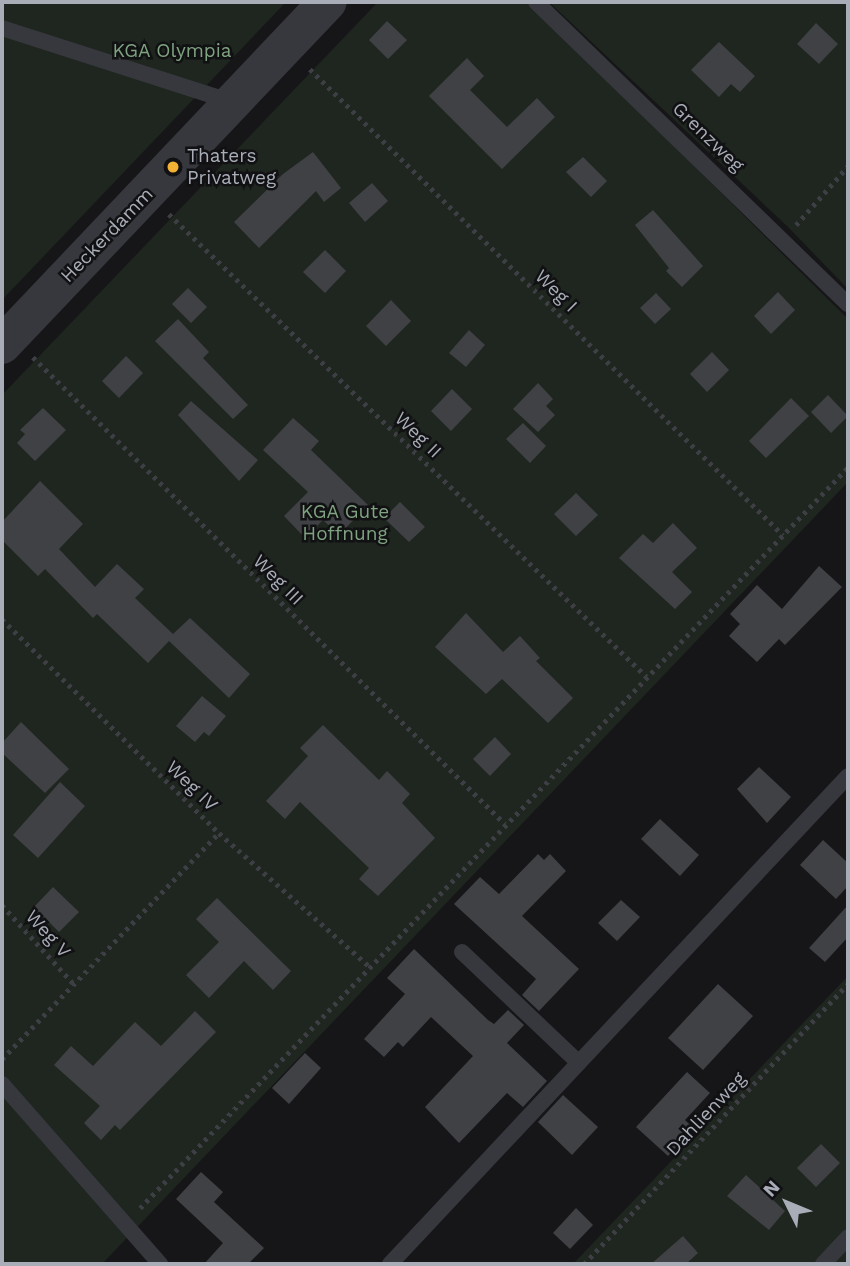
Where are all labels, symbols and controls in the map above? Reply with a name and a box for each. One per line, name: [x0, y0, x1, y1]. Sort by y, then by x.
park label: KGA Olympia: [112, 40, 232, 62]
street label: Grenzweg: [667, 97, 749, 177]
place label: Thaters Privatweg: [187, 145, 276, 189]
marker: Thaters Privatweg: [165, 159, 181, 175]
street label: Heckerdamm: [56, 183, 158, 287]
street label: Weg I: [530, 265, 582, 317]
street label: Weg II: [390, 407, 446, 463]
park label: KGA Gute Hoffnung: [300, 501, 390, 545]
street label: Weg III: [248, 550, 308, 610]
street label: Weg IV: [161, 756, 223, 816]
street label: Weg V: [20, 905, 76, 963]
street label: Dahlienweg: [661, 1067, 751, 1161]
north arrow: [752, 1168, 822, 1238]
text: N: [758, 1175, 784, 1201]

